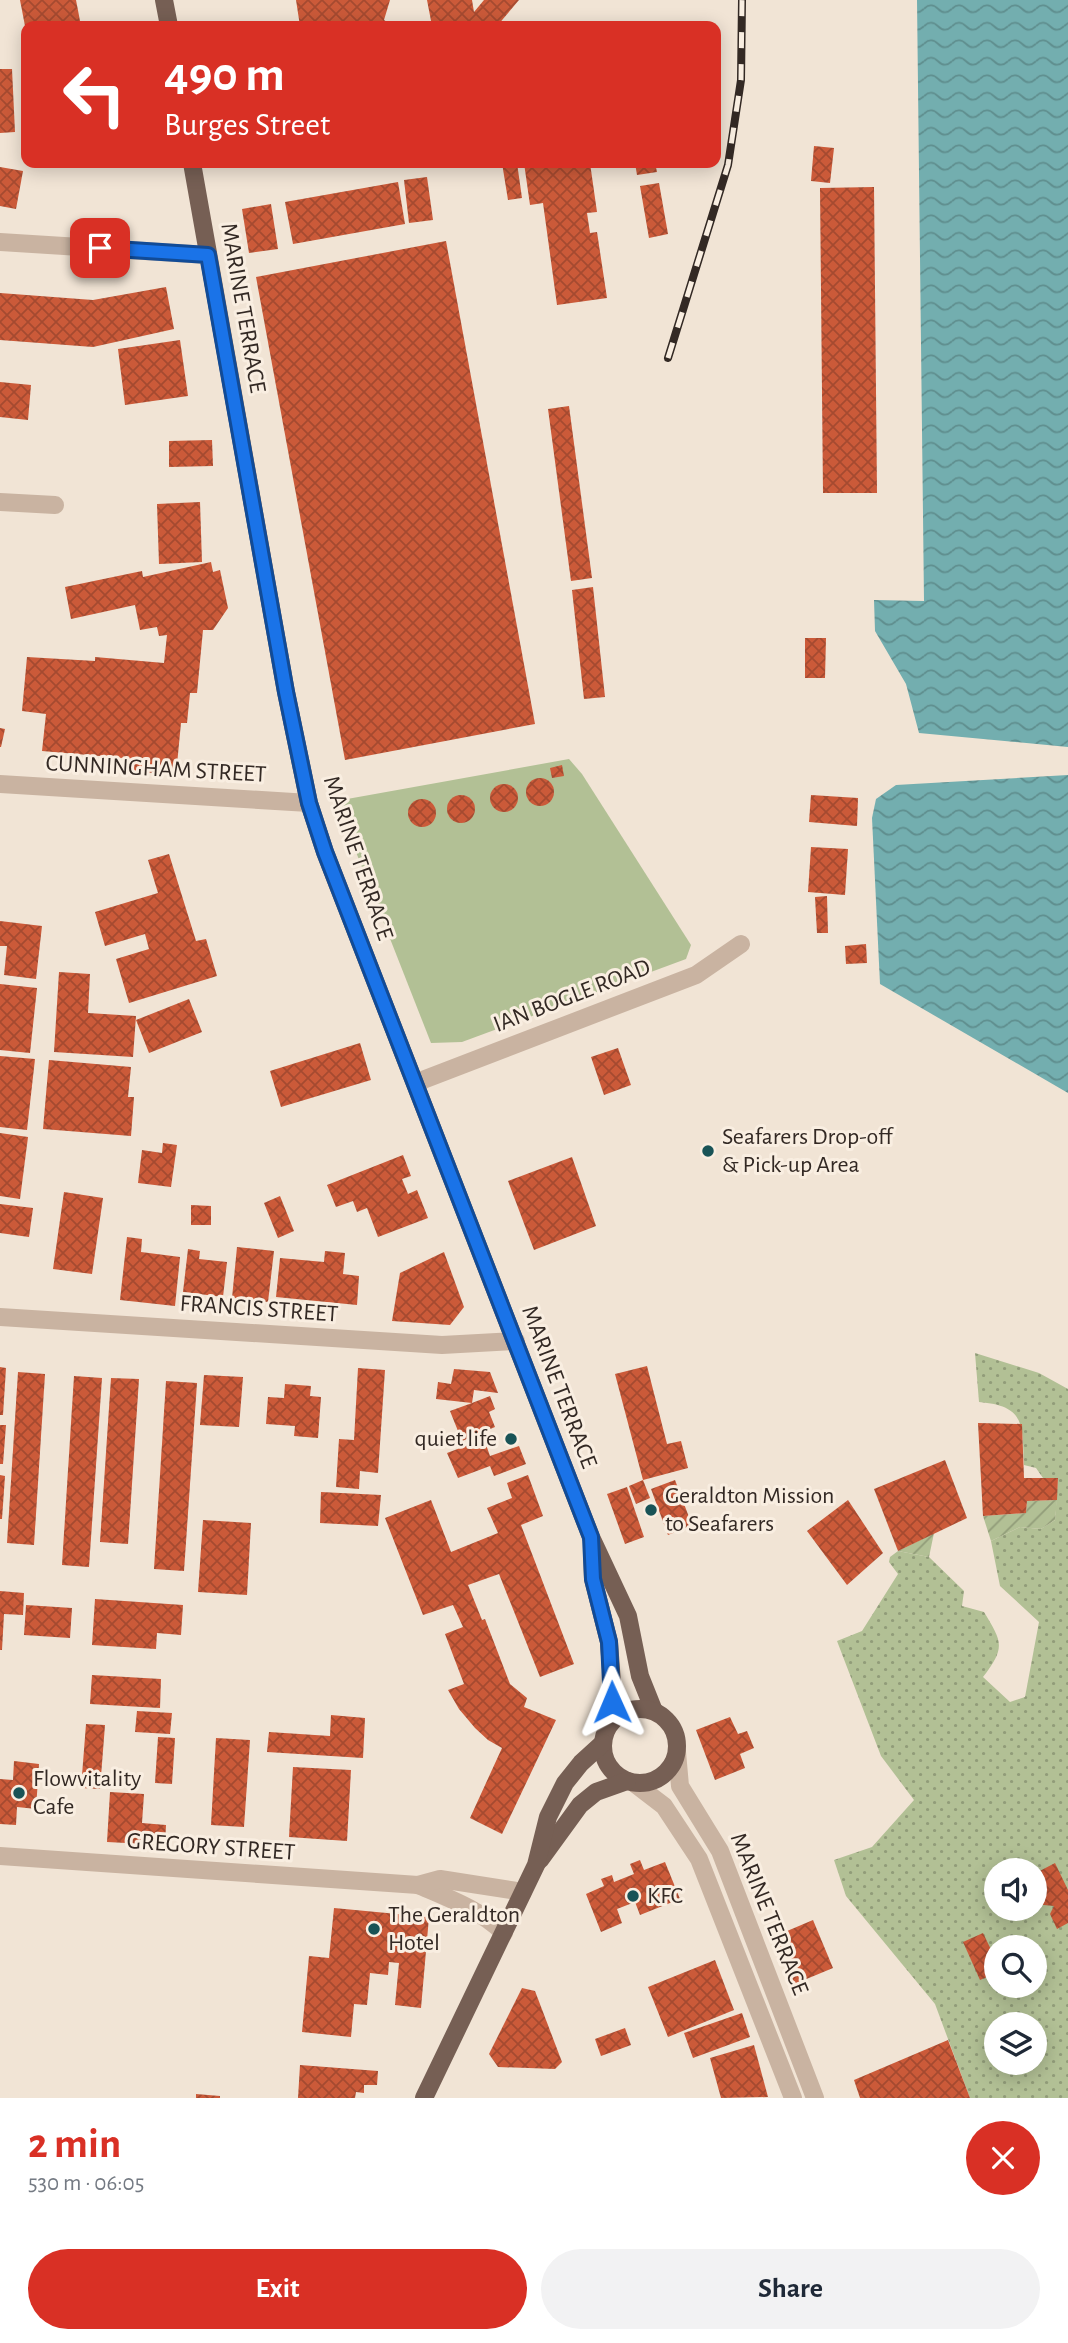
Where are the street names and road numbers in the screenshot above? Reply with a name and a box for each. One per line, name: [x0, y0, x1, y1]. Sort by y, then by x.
street label: MARINE TERRACE: [216, 221, 270, 395]
street label: CUNNINGHAM STREET: [45, 751, 267, 787]
street label: MARINE TERRACE: [319, 773, 397, 944]
street label: IAN BOGLE ROAD: [490, 955, 654, 1037]
street label: FRANCIS STREET: [179, 1291, 339, 1327]
street label: MARINE TERRACE: [517, 1302, 601, 1472]
street label: GREGORY STREET: [126, 1829, 296, 1865]
street label: MARINE TERRACE: [726, 1830, 813, 1999]

